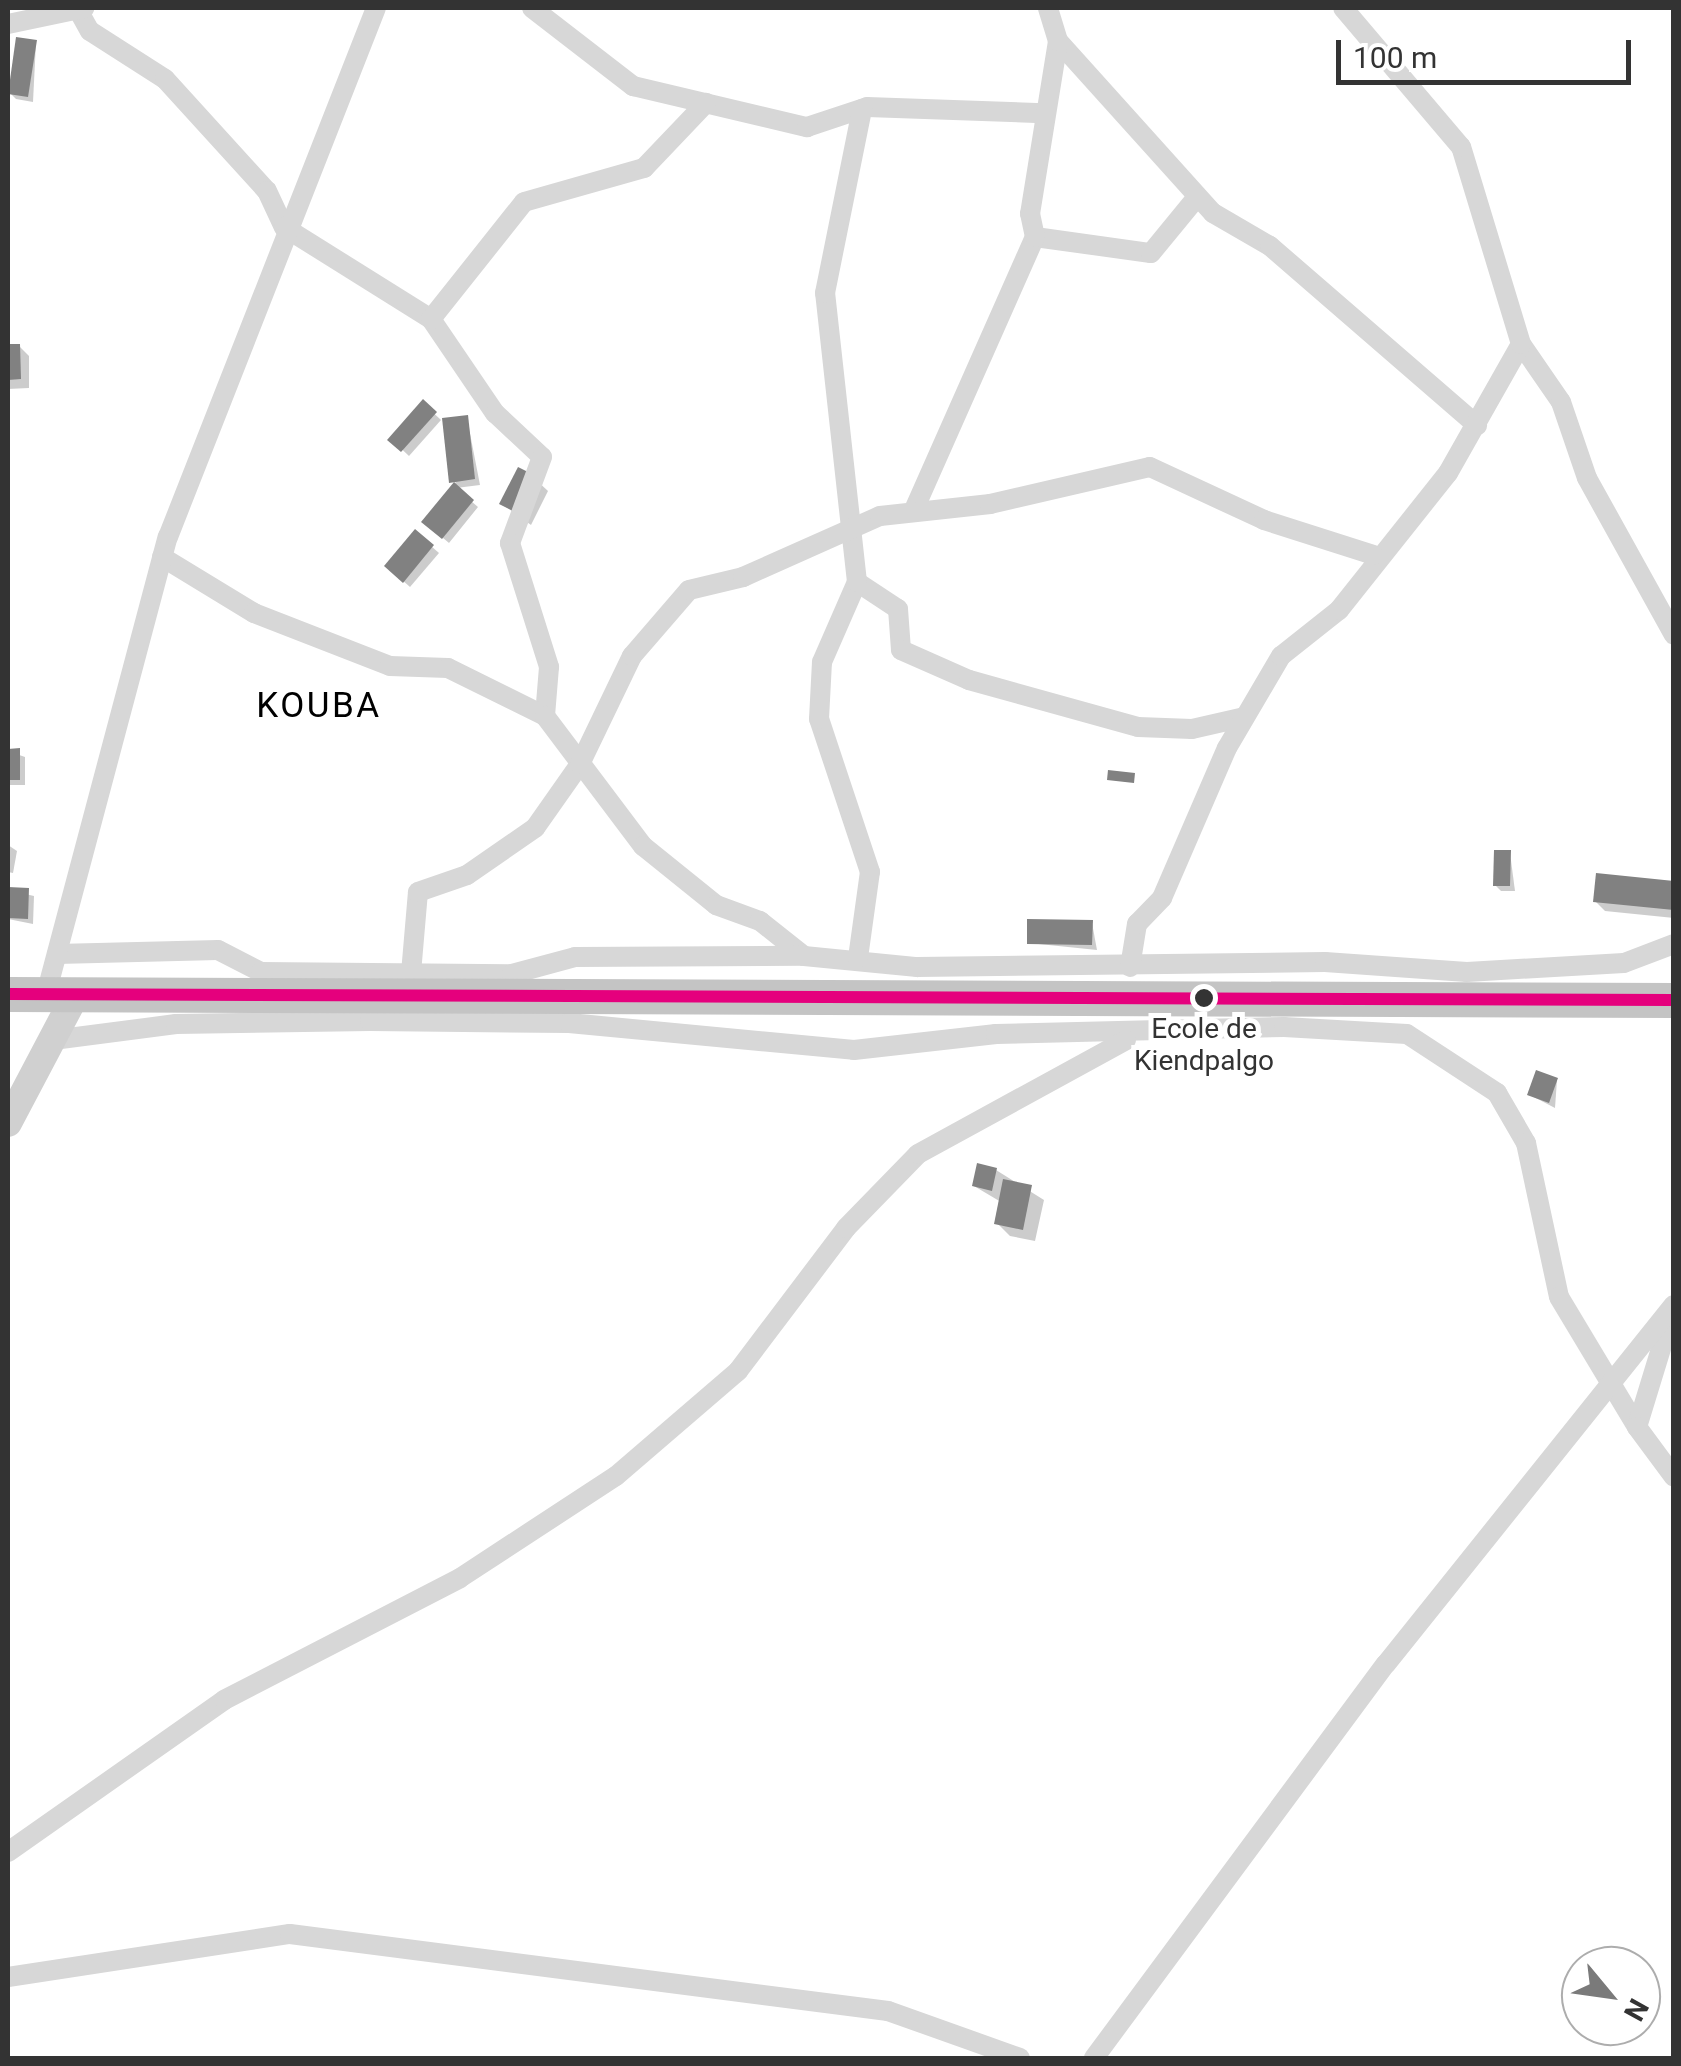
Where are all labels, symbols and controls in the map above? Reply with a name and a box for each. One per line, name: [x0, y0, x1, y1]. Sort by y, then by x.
scale bar: [1341, 20, 1636, 82]
text: 100 m: [1353, 40, 1437, 75]
district label: KOUBA: [256, 685, 382, 727]
marker: Ecole de Kiendpalgo: [1194, 988, 1214, 1008]
place label: Ecole de Kiendpalgo: [1134, 1012, 1274, 1078]
north arrow: [1561, 1946, 1661, 2046]
text: N: [1617, 1993, 1655, 2026]

